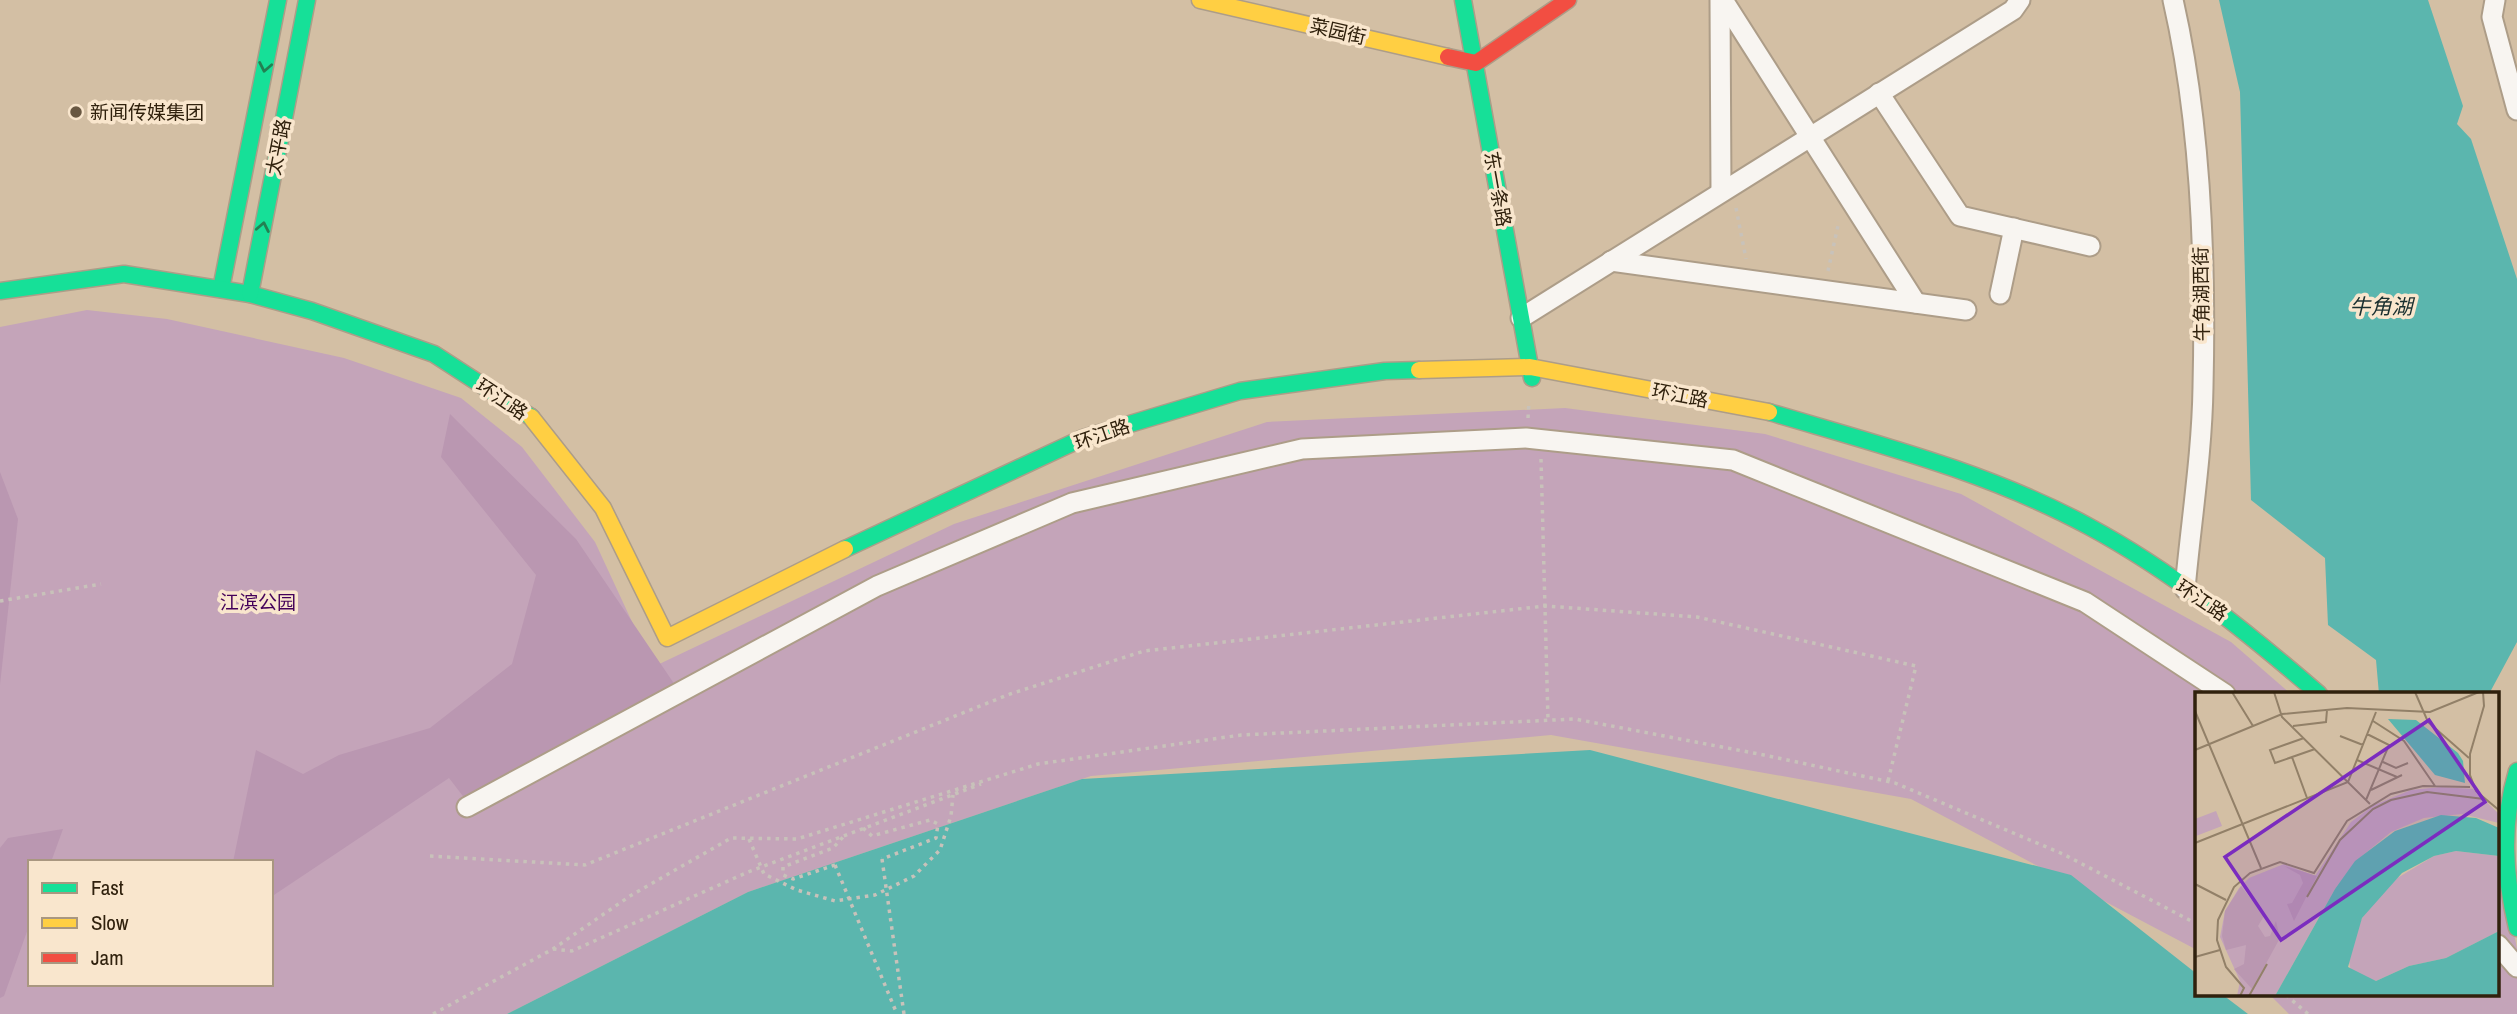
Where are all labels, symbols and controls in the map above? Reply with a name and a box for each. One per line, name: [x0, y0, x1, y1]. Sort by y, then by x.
street label: 菜园街: [1307, 12, 1369, 50]
one-way arrow: [258, 61, 273, 73]
place label: 新闻传媒集团: [90, 99, 204, 125]
marker: 新闻传媒集团: [68, 104, 84, 120]
street label: 太平路: [260, 117, 296, 177]
street label: 东一条路: [1479, 149, 1517, 229]
one-way arrow: [254, 221, 269, 233]
street label: 牛角湖西街: [2187, 246, 2215, 342]
water label: 牛角湖: [2350, 292, 2415, 321]
street label: 环江路: [471, 372, 533, 426]
street label: 环江路: [1650, 377, 1710, 413]
street label: 环江路: [1071, 412, 1133, 456]
street label: 环江路: [2171, 573, 2233, 627]
park label: 江滨公园: [220, 589, 296, 615]
inset map: [2195, 692, 2500, 996]
legend: [28, 860, 273, 986]
text: Fast: [91, 873, 124, 902]
text: Slow: [91, 908, 129, 937]
text: Jam: [91, 943, 124, 972]

